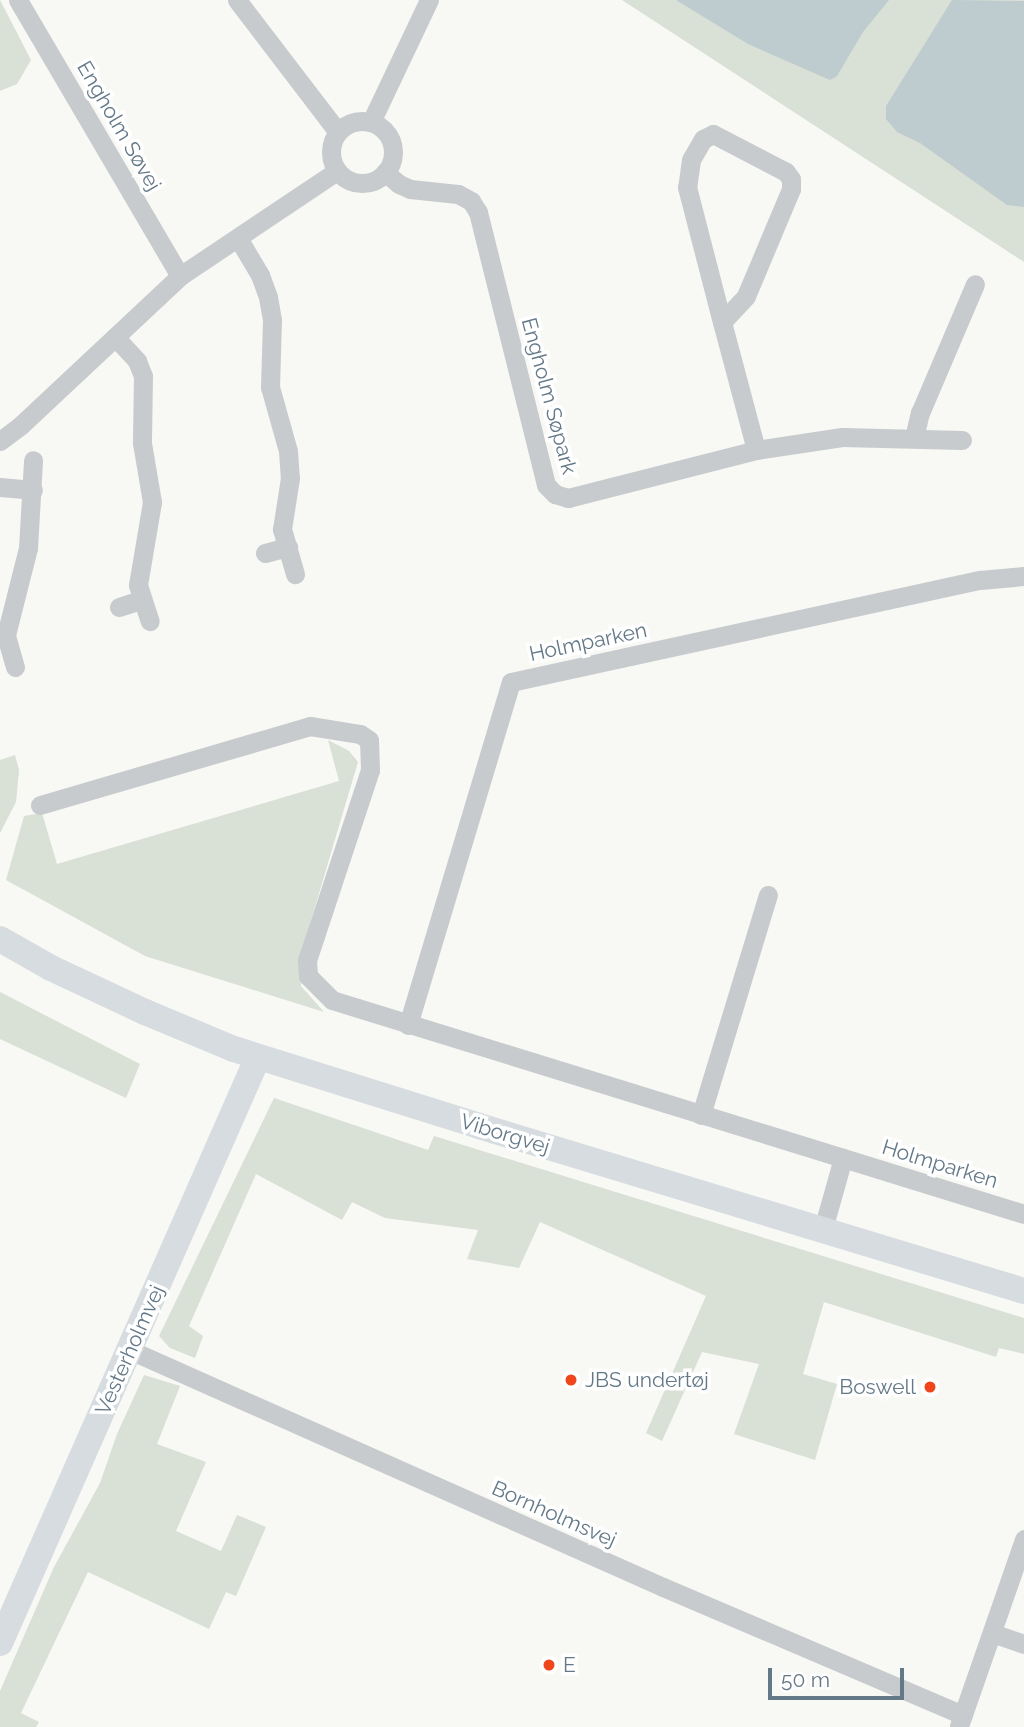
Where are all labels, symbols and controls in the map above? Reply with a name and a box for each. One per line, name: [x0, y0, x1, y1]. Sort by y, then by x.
street label: Engholm Søvej: [72, 57, 166, 195]
street label: Engholm Søpark: [516, 315, 582, 477]
street label: Holmparken: [527, 617, 649, 667]
street label: Viborgvej: [457, 1108, 553, 1160]
street label: Holmparken: [879, 1134, 1001, 1194]
street label: Vesterholmvej: [90, 1281, 170, 1419]
place label: JBS undertøj: [585, 1367, 709, 1393]
marker: JBS undertøj: [563, 1372, 579, 1388]
place label: Boswell: [839, 1374, 916, 1400]
marker: Boswell: [922, 1379, 938, 1395]
street label: Bornholmsvej: [488, 1475, 620, 1553]
place label: E: [563, 1652, 576, 1678]
scale bar: [772, 1654, 908, 1698]
marker: E: [541, 1657, 557, 1673]
text: 50 m: [781, 1667, 830, 1692]

